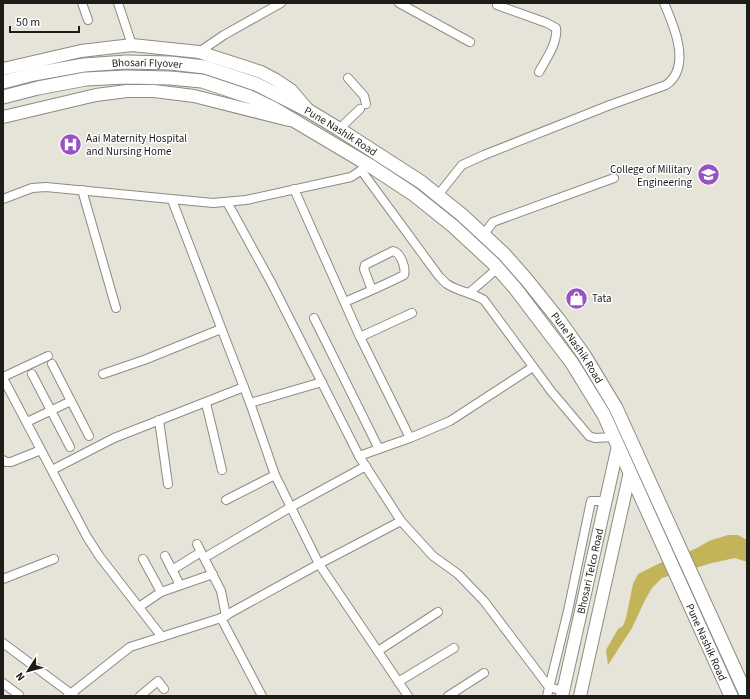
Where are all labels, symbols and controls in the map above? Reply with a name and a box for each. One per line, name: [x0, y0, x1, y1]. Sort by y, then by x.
scale bar: [10, 8, 79, 34]
text: 50 m: [16, 14, 40, 31]
street label: Bhosari Flyover: [111, 54, 184, 72]
street label: Pune Nashik Road: [302, 103, 380, 159]
hospital icon: Aai Maternity Hospital and Nursing Home: [58, 131, 84, 157]
place label: Aai Maternity Hospital and Nursing Home: [86, 131, 187, 159]
place label: College of Military Engineering: [610, 162, 692, 190]
school or university icon: College of Military Engineering: [695, 162, 721, 188]
shop icon: Tata: [564, 285, 590, 311]
place label: Tata: [592, 291, 612, 306]
street label: Pune Nashik Road: [548, 309, 607, 386]
street label: Bhosari Telco Road: [573, 527, 607, 615]
street label: Pune Nashik Road: [683, 601, 731, 683]
north arrow: [8, 651, 48, 691]
text: N: [12, 669, 29, 684]

